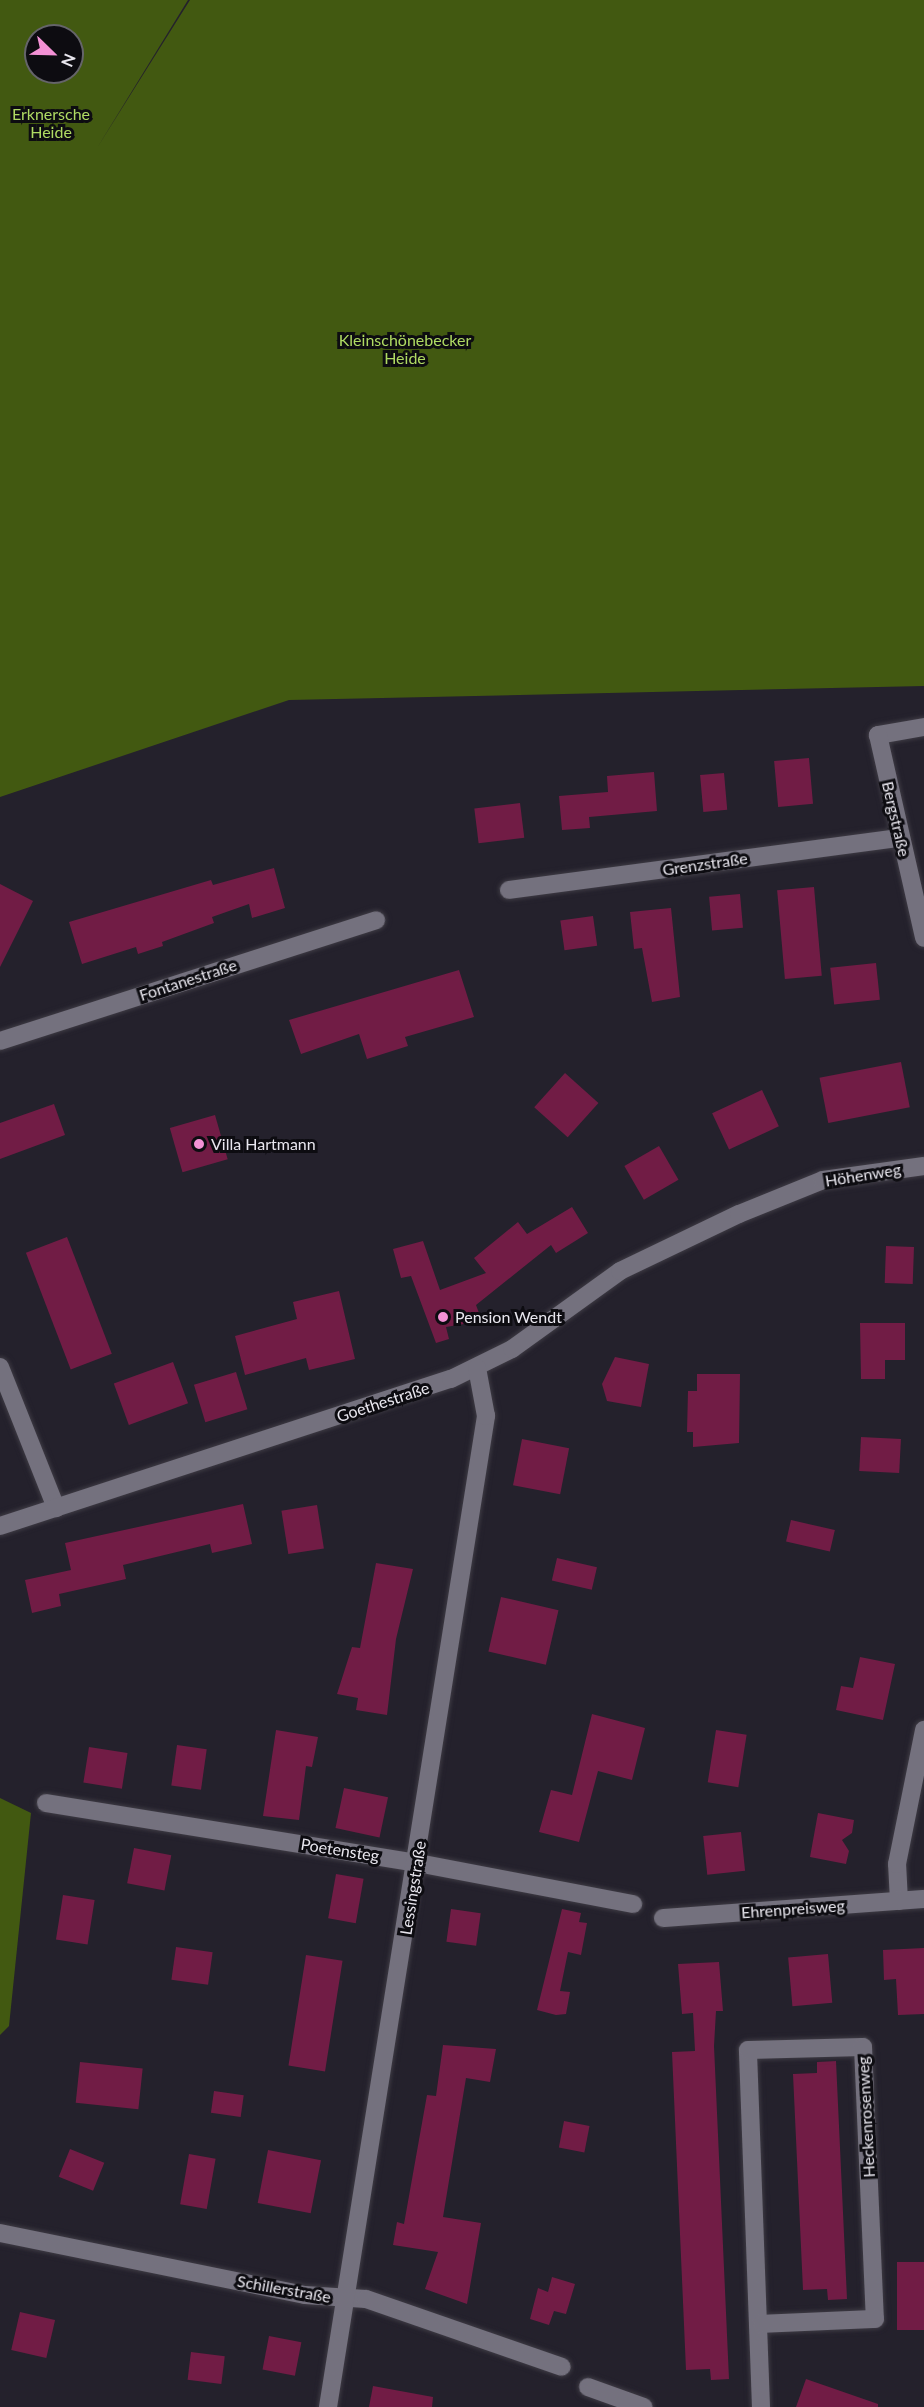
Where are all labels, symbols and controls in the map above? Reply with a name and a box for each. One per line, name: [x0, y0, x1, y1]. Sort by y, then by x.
north arrow: [24, 24, 84, 84]
text: N: [58, 51, 80, 70]
park label: Erknersche Heide: [12, 104, 90, 142]
park label: Kleinschönebecker Heide: [339, 330, 471, 368]
street label: Bergstraße: [878, 779, 914, 859]
street label: Grenzstraße: [661, 849, 749, 879]
street label: Fontanestraße: [137, 955, 239, 1005]
place label: Villa Hartmann: [211, 1134, 316, 1154]
marker: Villa Hartmann: [192, 1137, 206, 1151]
street label: Höhenweg: [824, 1160, 902, 1190]
place label: Pension Wendt: [455, 1307, 562, 1327]
marker: Pension Wendt: [436, 1310, 450, 1324]
street label: Goethestraße: [334, 1378, 432, 1426]
street label: Poetensteg: [299, 1834, 381, 1866]
street label: Lessingstraße: [396, 1840, 430, 1936]
street label: Ehrenpreisweg: [741, 1896, 845, 1922]
street label: Heckenrosenweg: [853, 2056, 879, 2178]
street label: Schillerstraße: [236, 2271, 332, 2307]

